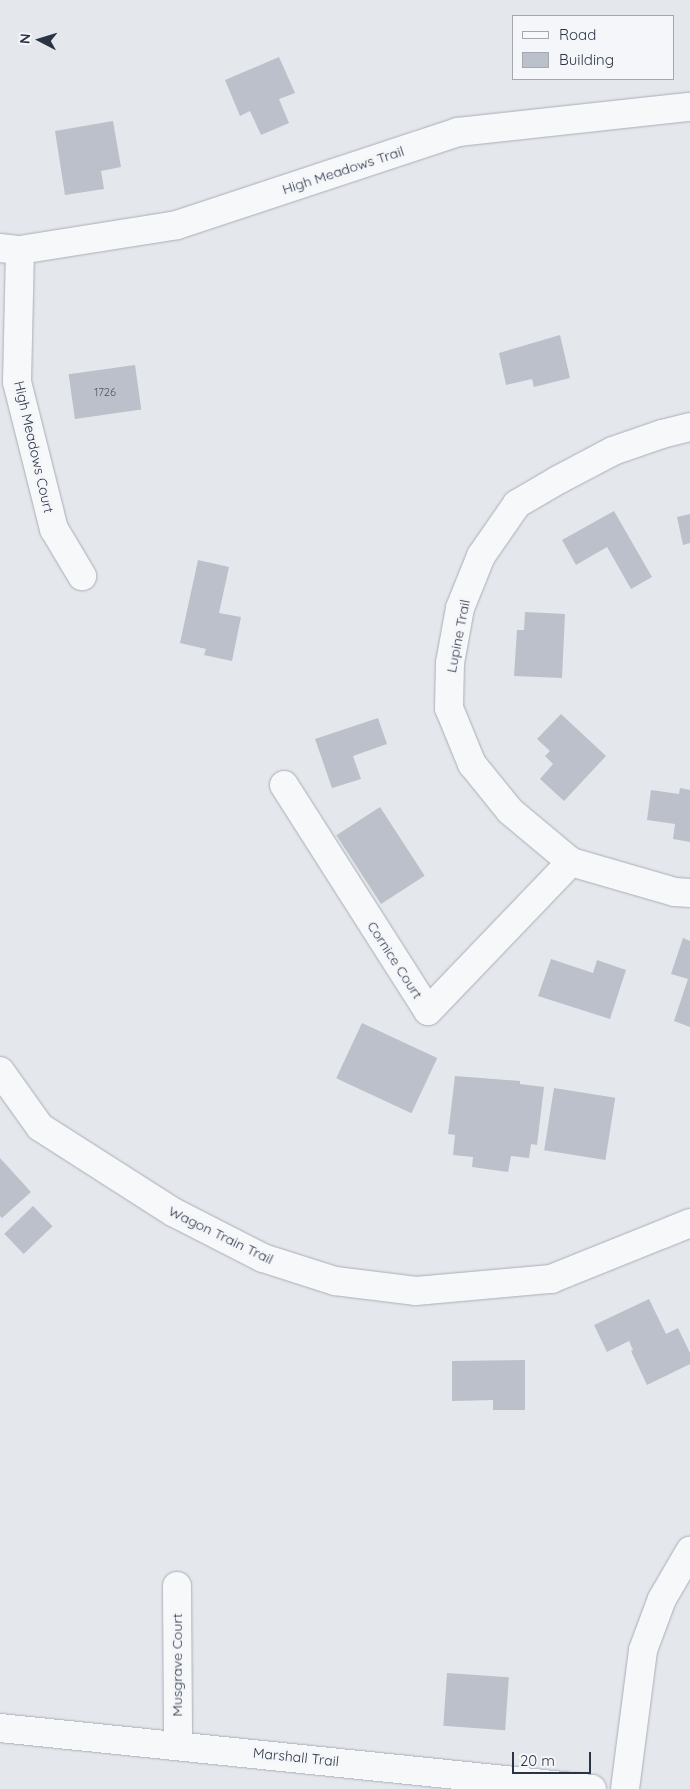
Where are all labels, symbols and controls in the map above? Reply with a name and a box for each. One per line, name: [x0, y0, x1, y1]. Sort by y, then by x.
north arrow: [15, 15, 65, 65]
legend: [512, 15, 675, 80]
text: Road: [559, 25, 596, 44]
text: N: [16, 33, 34, 45]
text: Building: [559, 50, 614, 69]
street label: High Meadows Trail: [280, 142, 406, 198]
street label: High Meadows Court: [11, 379, 57, 515]
house number: 1726: [94, 385, 116, 399]
street label: Lupine Trail: [443, 598, 473, 674]
street label: Cornice Court: [364, 918, 426, 1002]
street label: Wagon Train Trail: [166, 1202, 276, 1268]
street label: Musgrave Court: [169, 1613, 185, 1717]
scale bar: [515, 1742, 594, 1774]
street label: Marshall Trail: [252, 1744, 340, 1770]
text: 20 m: [520, 1751, 555, 1770]

